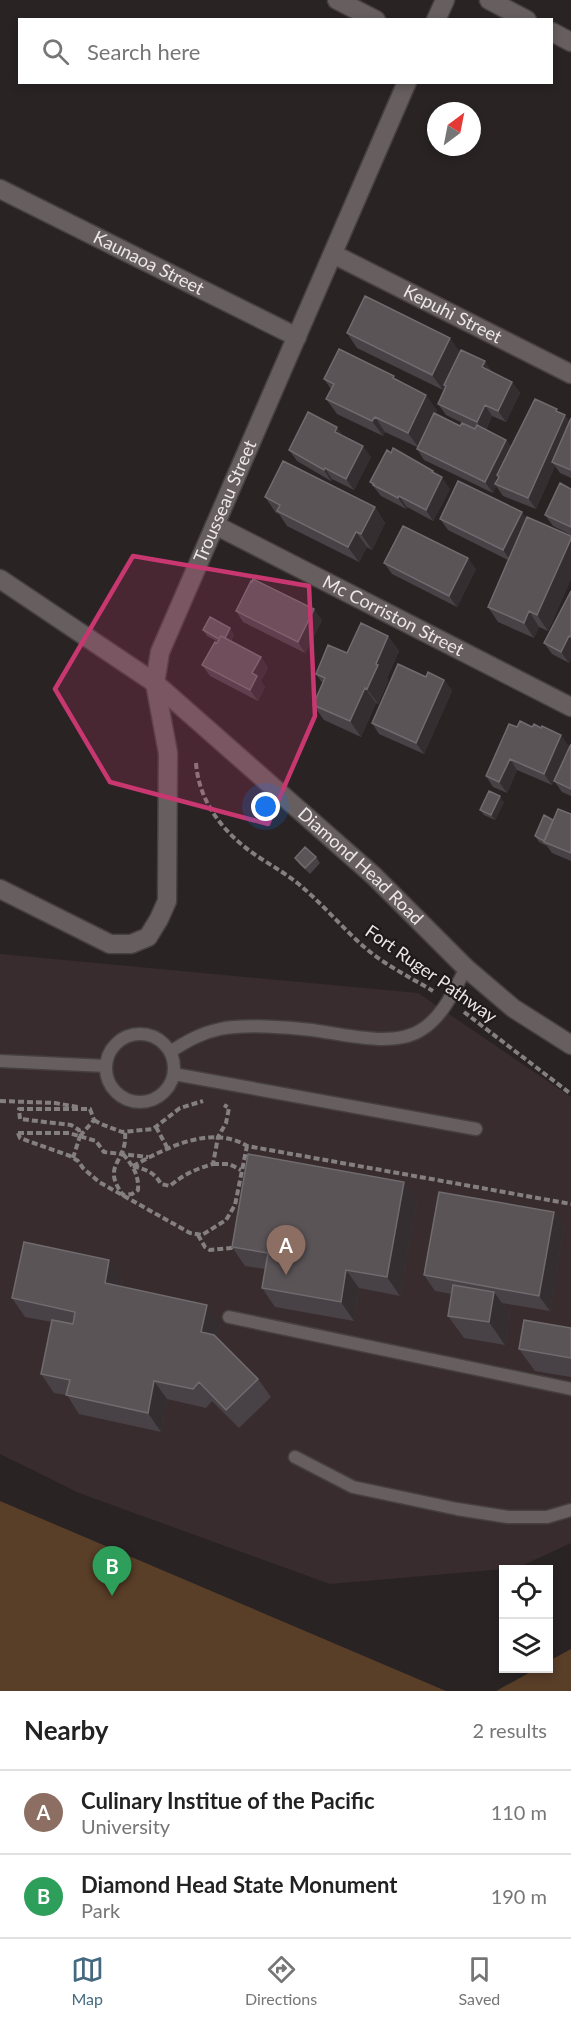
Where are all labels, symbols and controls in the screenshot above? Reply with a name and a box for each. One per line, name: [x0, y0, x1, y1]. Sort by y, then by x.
search box: [18, 18, 553, 84]
icon: search: [39, 35, 72, 68]
text: Search here: [87, 38, 200, 65]
north arrow: [427, 102, 481, 156]
street label: Kaunaoa Street: [90, 225, 209, 299]
street label: Kepuhi Street: [400, 279, 506, 348]
street label: Trousseau Street: [188, 436, 261, 566]
street label: Mc Corriston Street: [319, 570, 468, 661]
your location: [251, 792, 280, 821]
street label: Diamond Head Road: [294, 802, 428, 929]
street label: Fort Ruger Pathway: [362, 920, 502, 1027]
pin: A: [266, 1226, 306, 1275]
pin: B: [92, 1546, 132, 1596]
map controls: [499, 1565, 553, 1673]
button: locate: [499, 1565, 553, 1619]
button: layers: [499, 1619, 553, 1673]
text: Nearby: [24, 1714, 109, 1746]
text: 2 results: [472, 1718, 547, 1742]
text: Culinary Institue of the Pacific: [81, 1787, 375, 1814]
text: A: [37, 1800, 50, 1824]
text: 110 m: [491, 1800, 547, 1824]
text: University: [81, 1814, 170, 1838]
text: Diamond Head State Monument: [81, 1871, 397, 1898]
text: B: [37, 1884, 50, 1908]
text: 190 m: [491, 1884, 547, 1908]
text: Park: [81, 1898, 120, 1922]
tab: Map: [71, 1953, 104, 2008]
tab: Directions: [245, 1953, 317, 2008]
tab: Saved: [459, 1953, 500, 2008]

